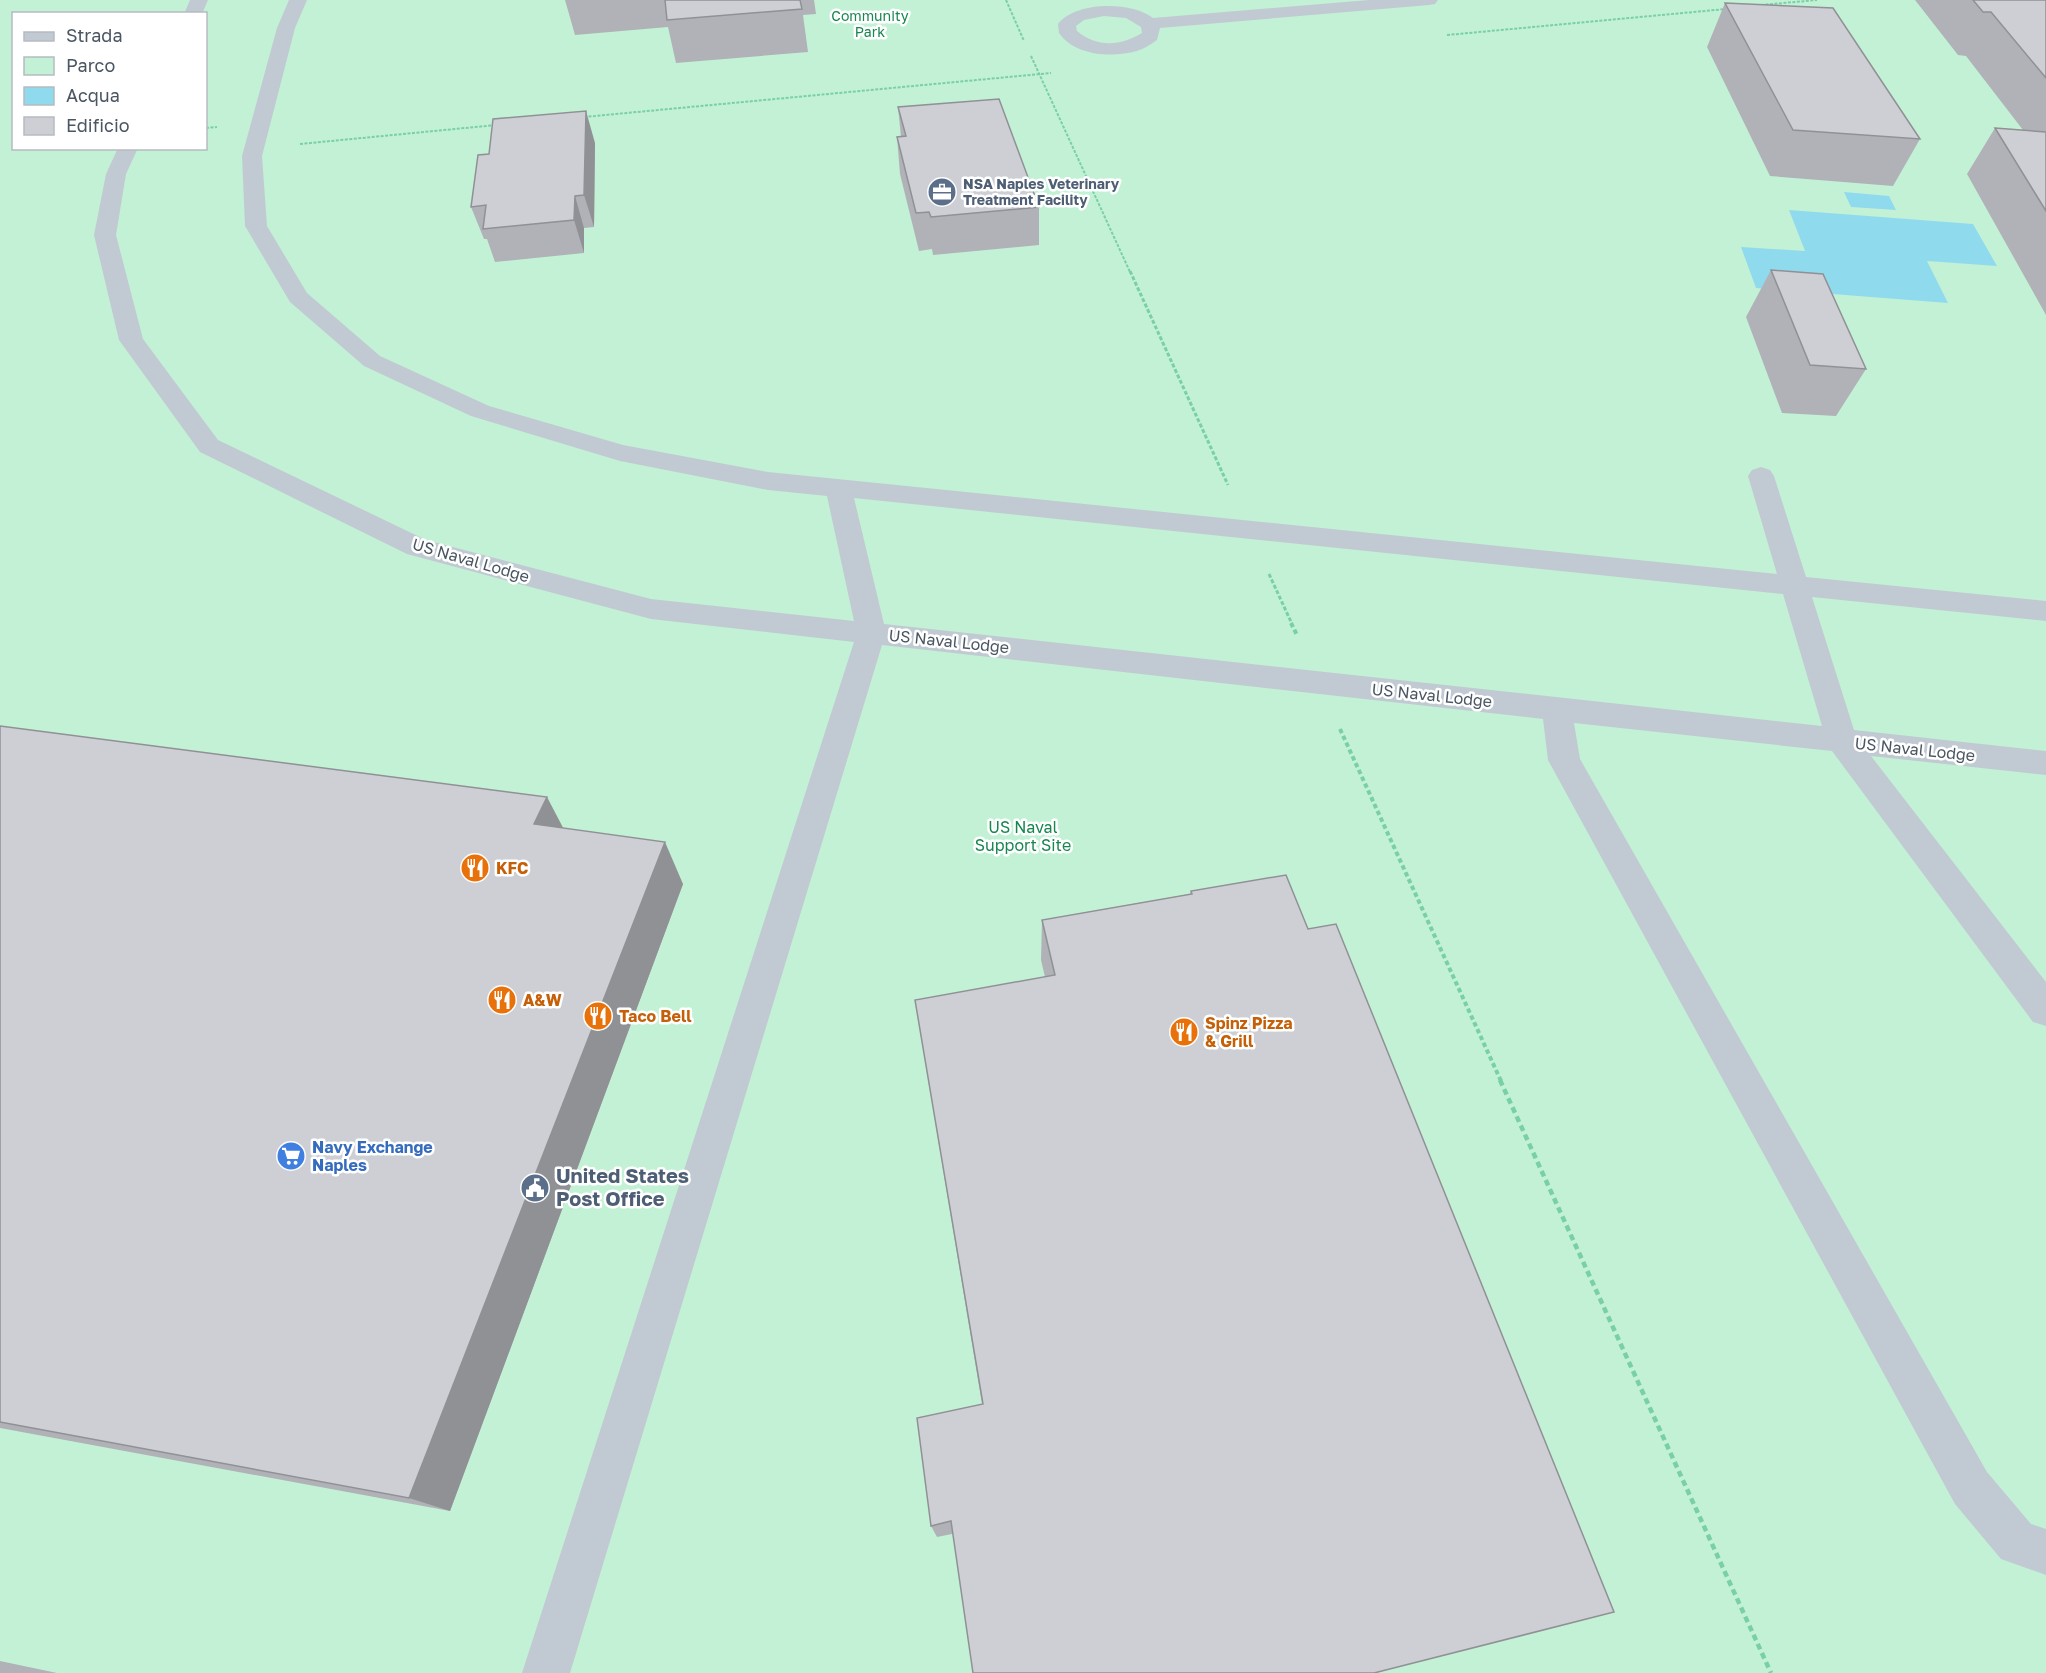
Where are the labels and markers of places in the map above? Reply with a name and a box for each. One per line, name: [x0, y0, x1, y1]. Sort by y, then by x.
place label: NSA Naples Veterinary Treatment Facility: [963, 175, 1120, 208]
office icon: NSA Naples Veterinary Treatment Facility: [926, 176, 958, 208]
restaurant icon: KFC: [459, 852, 491, 884]
place label: KFC: [496, 858, 528, 878]
restaurant icon: A&W: [486, 984, 518, 1016]
place label: A&W: [523, 990, 562, 1010]
restaurant icon: Taco Bell: [582, 1000, 614, 1032]
place label: Taco Bell: [619, 1006, 692, 1026]
place label: Spinz Pizza & Grill: [1205, 1013, 1293, 1051]
restaurant icon: Spinz Pizza & Grill: [1168, 1016, 1200, 1048]
place label: Navy Exchange Naples: [312, 1137, 433, 1175]
supermarket icon: Navy Exchange Naples: [275, 1140, 307, 1172]
place label: United States Post Office: [556, 1163, 689, 1210]
public building icon: United States Post Office: [519, 1172, 551, 1204]

